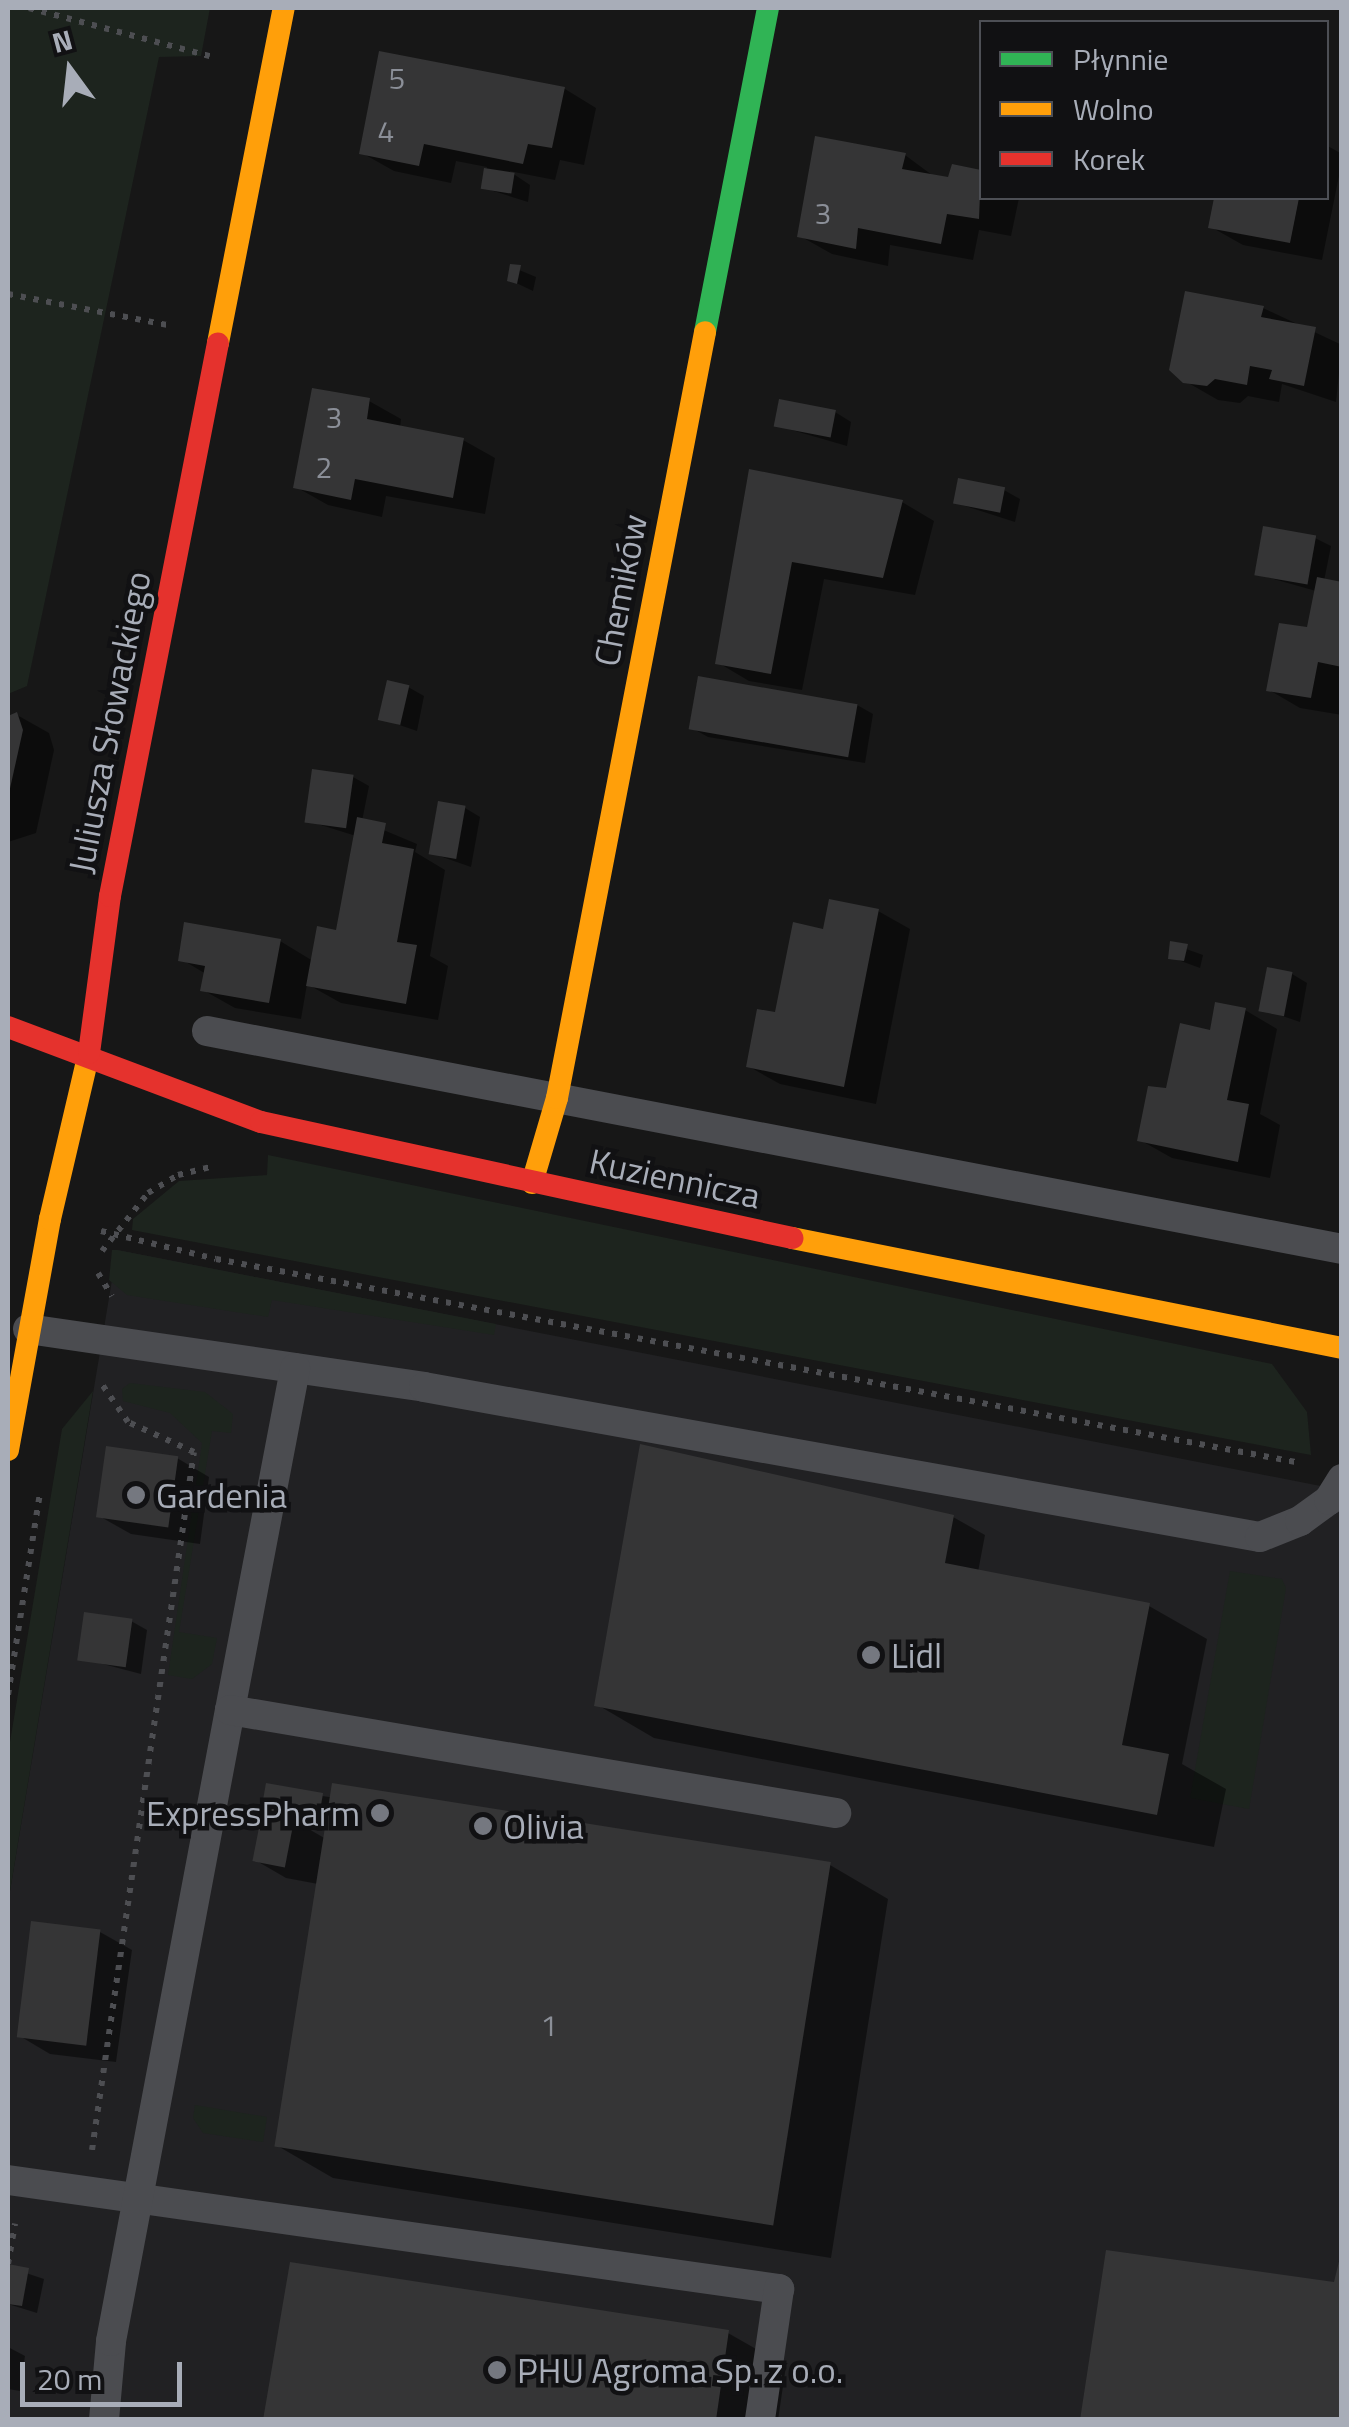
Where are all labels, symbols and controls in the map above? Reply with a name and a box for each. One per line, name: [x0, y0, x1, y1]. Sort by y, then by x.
text: N: [47, 17, 77, 64]
north arrow: [20, 20, 120, 120]
legend: [979, 20, 1329, 200]
text: Płynnie: [1073, 36, 1169, 82]
house number: 5: [389, 60, 405, 96]
text: Wolno: [1073, 86, 1154, 132]
house number: 4: [378, 113, 394, 149]
text: Korek: [1073, 136, 1145, 182]
house number: 3: [815, 195, 831, 231]
house number: 3: [326, 399, 342, 435]
house number: 2: [316, 449, 332, 485]
street label: Chemików: [585, 511, 655, 669]
street label: Juliusza Słowackiego: [59, 568, 159, 876]
street label: Kuziennicza: [586, 1139, 764, 1217]
place label: Gardenia: [156, 1474, 287, 1516]
marker: Gardenia: [125, 1484, 147, 1506]
place label: Lidl: [891, 1634, 942, 1676]
marker: Lidl: [860, 1644, 882, 1666]
place label: ExpressPharm: [146, 1792, 360, 1834]
marker: ExpressPharm: [369, 1802, 391, 1824]
place label: Olivia: [503, 1805, 584, 1847]
marker: Olivia: [472, 1815, 494, 1837]
house number: 1: [541, 2007, 557, 2043]
scale bar: [25, 2342, 188, 2404]
place label: PHU Agroma Sp. z o.o.: [517, 2349, 843, 2391]
text: 20 m: [37, 2356, 102, 2402]
marker: PHU Agroma Sp. z o.o.: [486, 2359, 508, 2381]

